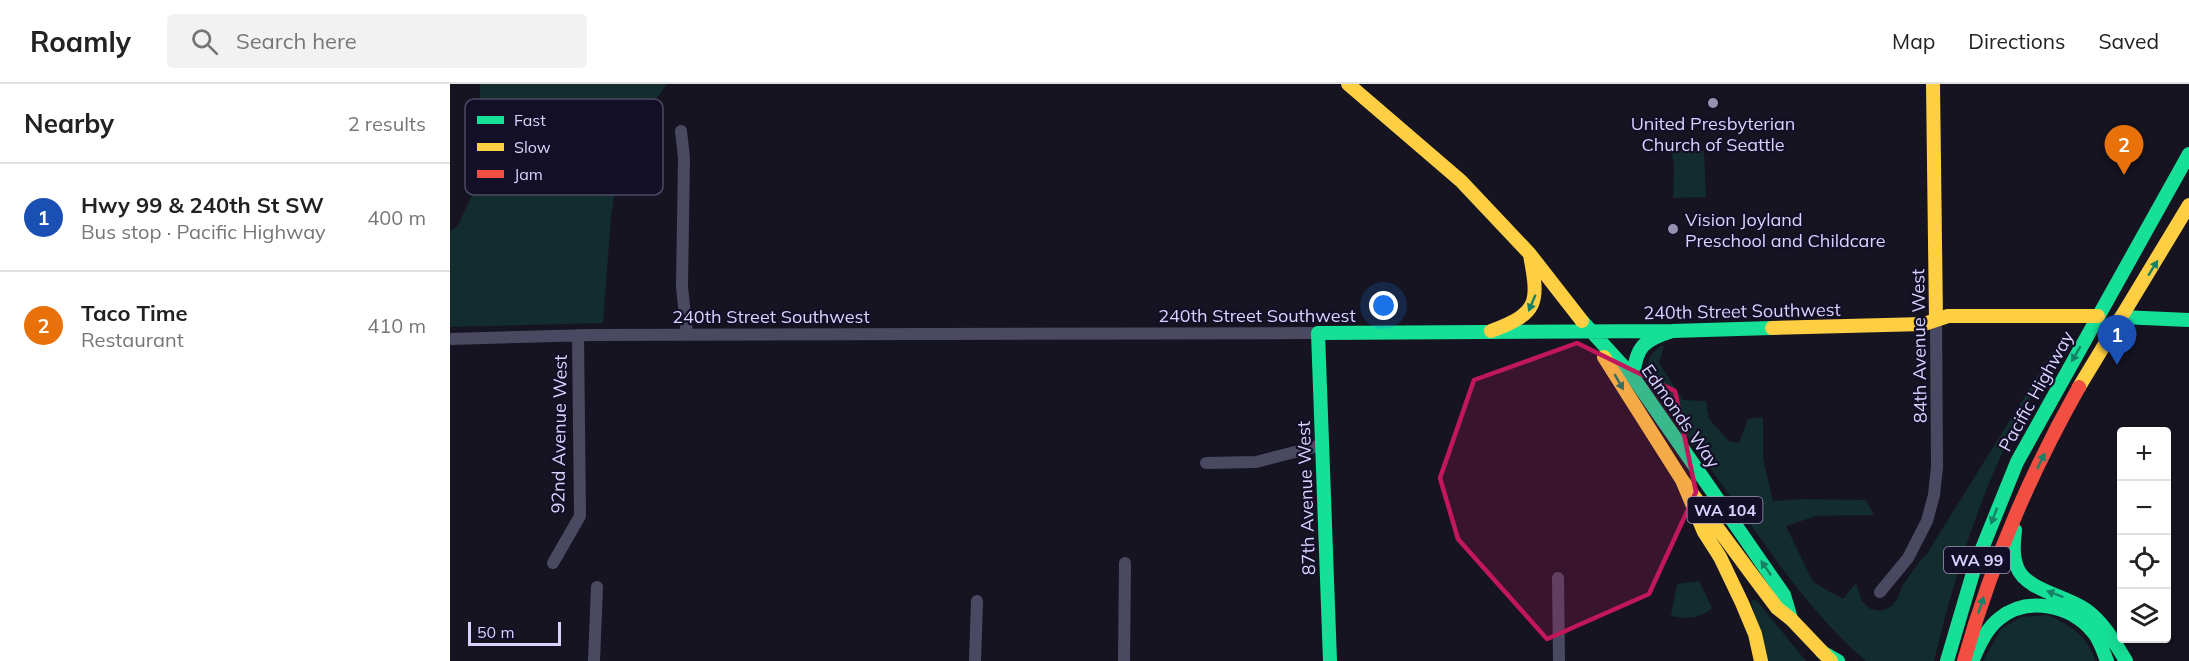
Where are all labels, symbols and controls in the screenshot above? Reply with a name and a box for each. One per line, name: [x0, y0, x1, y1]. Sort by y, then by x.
search box: [167, 14, 587, 68]
text: Roamly: [30, 24, 131, 59]
icon: search: [188, 25, 221, 58]
text: Search here: [236, 27, 357, 55]
text: Map: [1892, 28, 1935, 54]
text: Directions: [1968, 28, 2065, 54]
text: Saved: [2098, 28, 2159, 54]
marker: United Presbyterian Church of Seattle: [1706, 96, 1720, 110]
legend: [465, 99, 663, 195]
text: Nearby: [24, 107, 114, 140]
text: Fast: [514, 110, 546, 130]
text: 2 results: [348, 111, 426, 136]
place label: United Presbyterian Church of Seattle: [1631, 112, 1795, 156]
pin: 2: [2104, 126, 2144, 175]
text: Slow: [514, 137, 551, 157]
text: Jam: [514, 164, 543, 184]
text: Hwy 99 & 240th St SW: [81, 191, 324, 219]
text: 1: [38, 205, 50, 230]
text: 400 m: [367, 205, 426, 230]
place label: Vision Joyland Preschool and Childcare: [1685, 208, 1886, 252]
text: Bus stop · Pacific Highway: [81, 219, 326, 244]
marker: Vision Joyland Preschool and Childcare: [1666, 222, 1680, 236]
one-way arrow: [2147, 259, 2158, 276]
street label: 84th Avenue West: [1906, 269, 1932, 423]
your location: [1369, 291, 1398, 320]
one-way arrow: [1527, 295, 1537, 313]
street label: 240th Street Southwest: [1643, 298, 1841, 324]
text: Taco Time: [81, 299, 188, 327]
street label: 240th Street Southwest: [1158, 304, 1356, 327]
street label: 240th Street Southwest: [672, 305, 870, 328]
text: 2: [38, 313, 50, 338]
text: 410 m: [367, 313, 426, 338]
pin: 1: [2098, 316, 2136, 365]
street label: Pacific Highway: [1993, 326, 2079, 455]
text: Restaurant: [81, 327, 184, 352]
one-way arrow: [2071, 346, 2081, 363]
street label: 92nd Avenue West: [546, 354, 572, 514]
street label: Edmonds Way: [1637, 360, 1726, 473]
one-way arrow: [1613, 374, 1624, 390]
street label: 87th Avenue West: [1292, 420, 1320, 576]
map controls: [2117, 427, 2171, 643]
button: +: [2117, 427, 2171, 481]
one-way arrow: [2037, 452, 2046, 469]
button: −: [2117, 481, 2171, 535]
road number: WA 104: [1688, 497, 1762, 523]
one-way arrow: [1989, 507, 1999, 525]
button: locate: [2117, 535, 2171, 589]
road number: WA 99: [1944, 547, 2010, 573]
one-way arrow: [1760, 560, 1772, 576]
one-way arrow: [2046, 589, 2064, 598]
button: layers: [2117, 589, 2171, 643]
one-way arrow: [1976, 596, 1986, 614]
scale bar: [468, 619, 561, 646]
text: 50 m: [477, 622, 514, 642]

